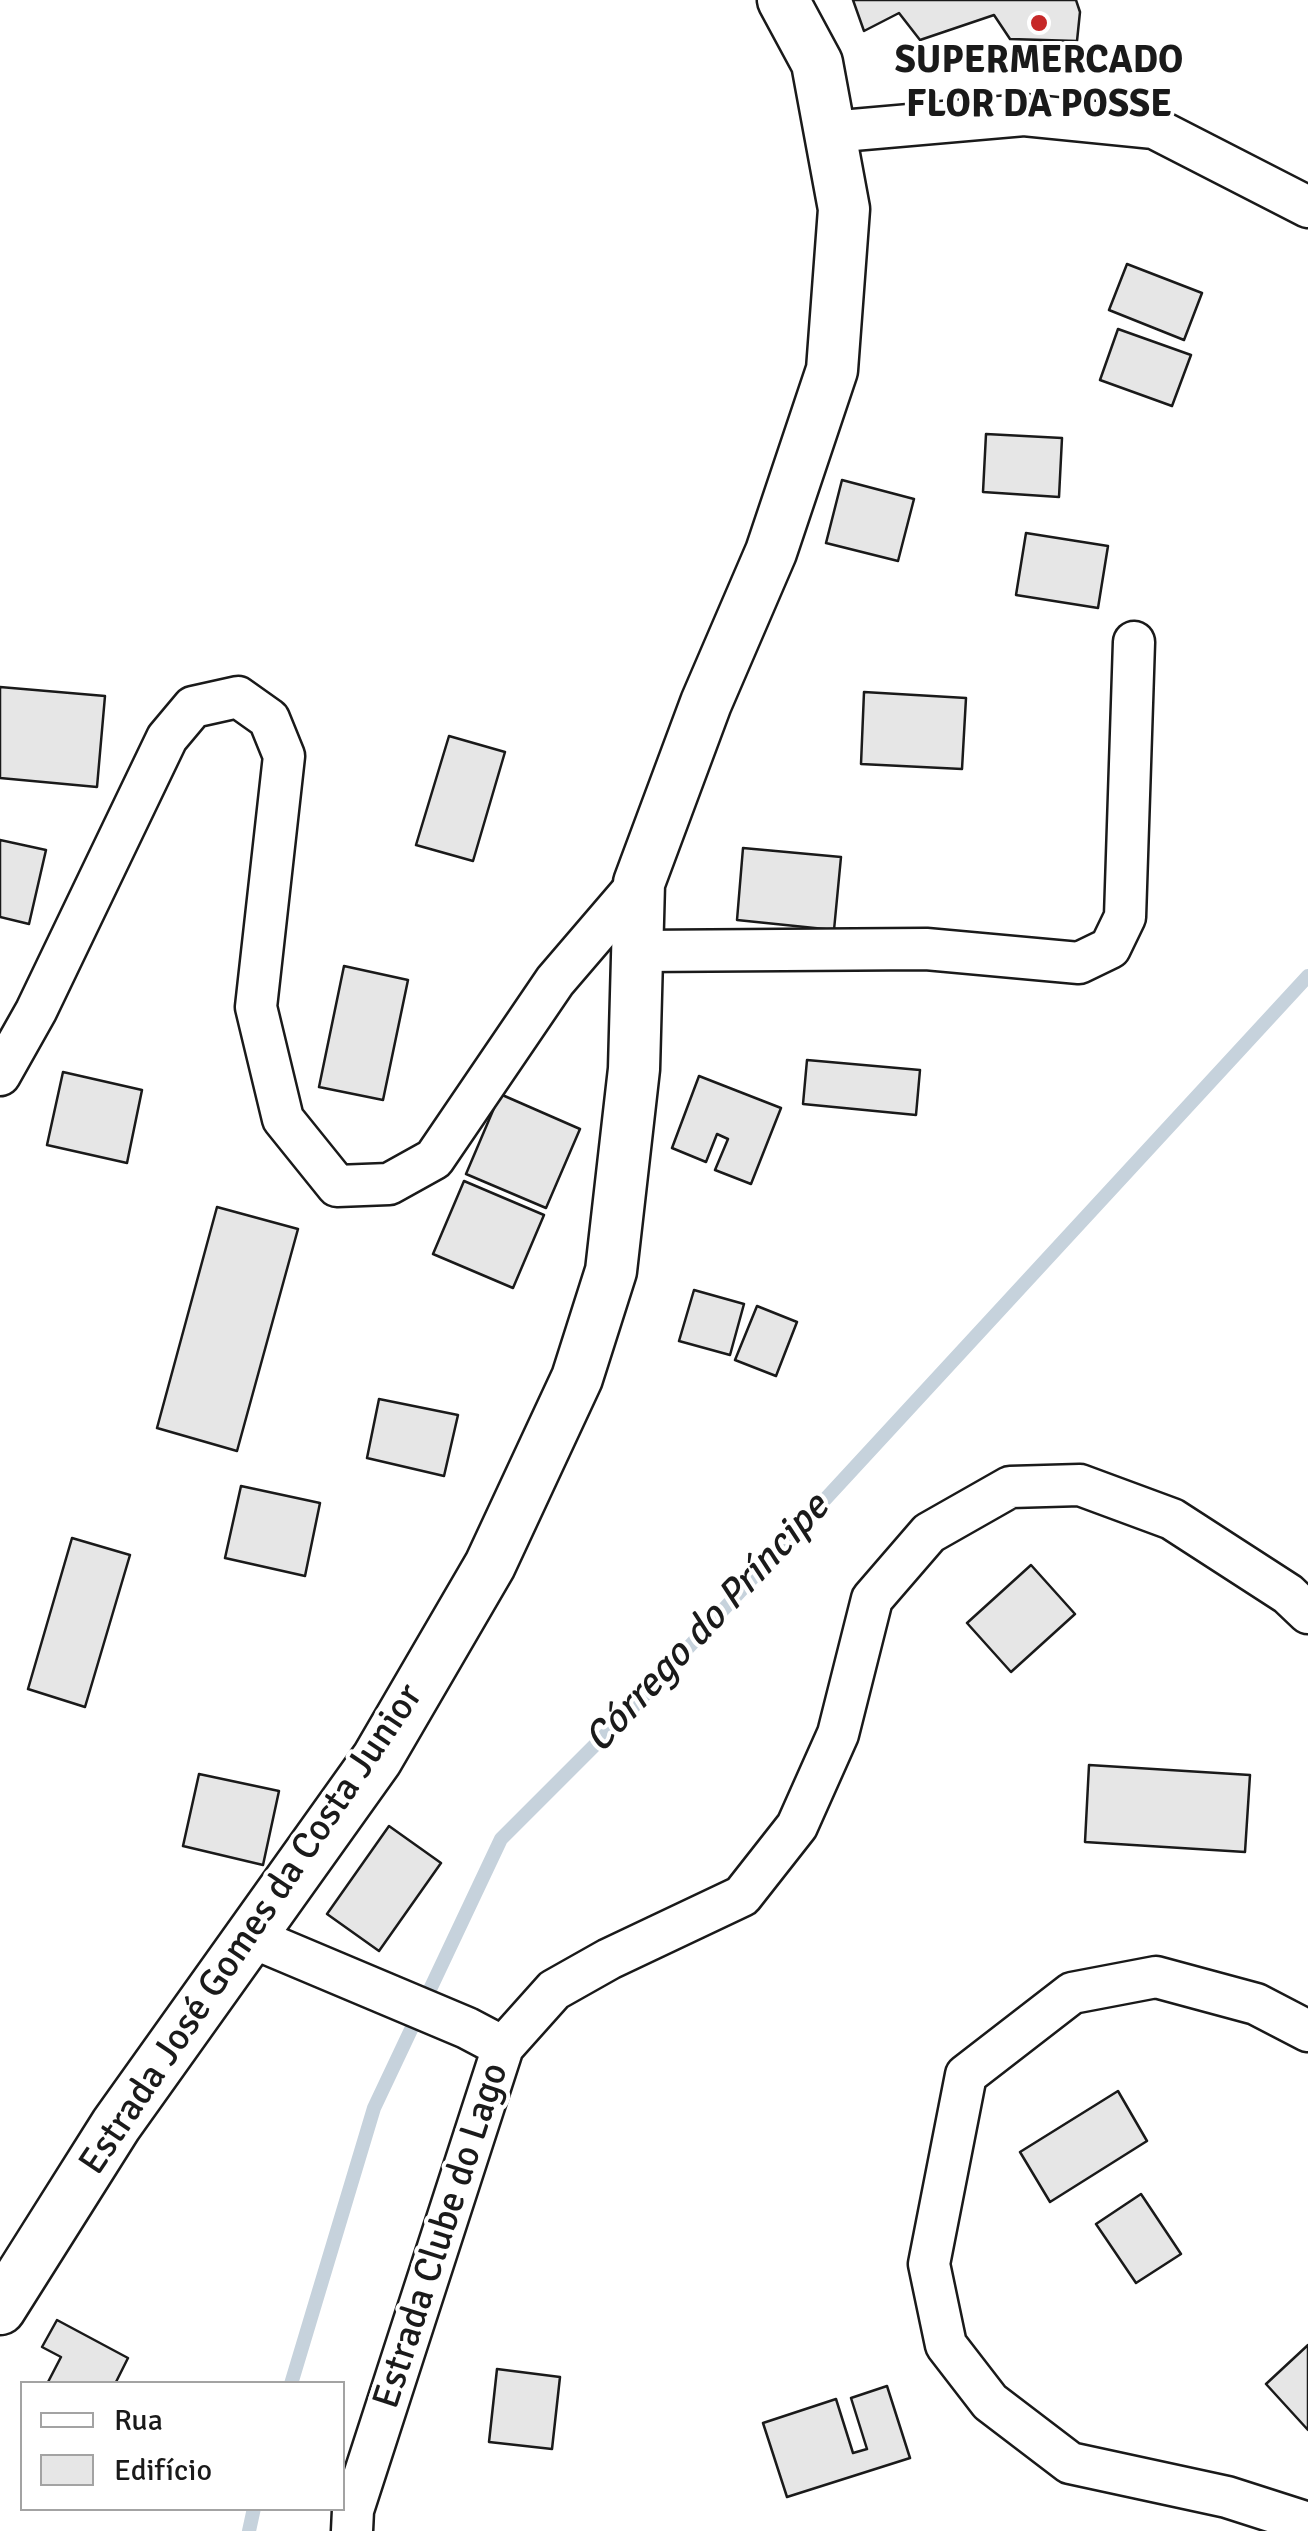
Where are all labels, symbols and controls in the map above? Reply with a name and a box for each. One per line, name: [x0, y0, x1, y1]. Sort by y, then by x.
marker: SUPERMERCADO FLOR DA POSSE: [1028, 12, 1050, 34]
place label: SUPERMERCADO FLOR DA POSSE: [895, 39, 1183, 128]
water label: Córrego do Príncipe: [576, 1485, 840, 1763]
street label: Estrada José Gomes da Costa Junior: [70, 1676, 434, 2184]
street label: Estrada Clube do Lago: [365, 2058, 519, 2414]
legend: [20, 2381, 345, 2511]
text: Rua: [114, 2402, 163, 2439]
text: Edifício: [114, 2452, 212, 2489]

